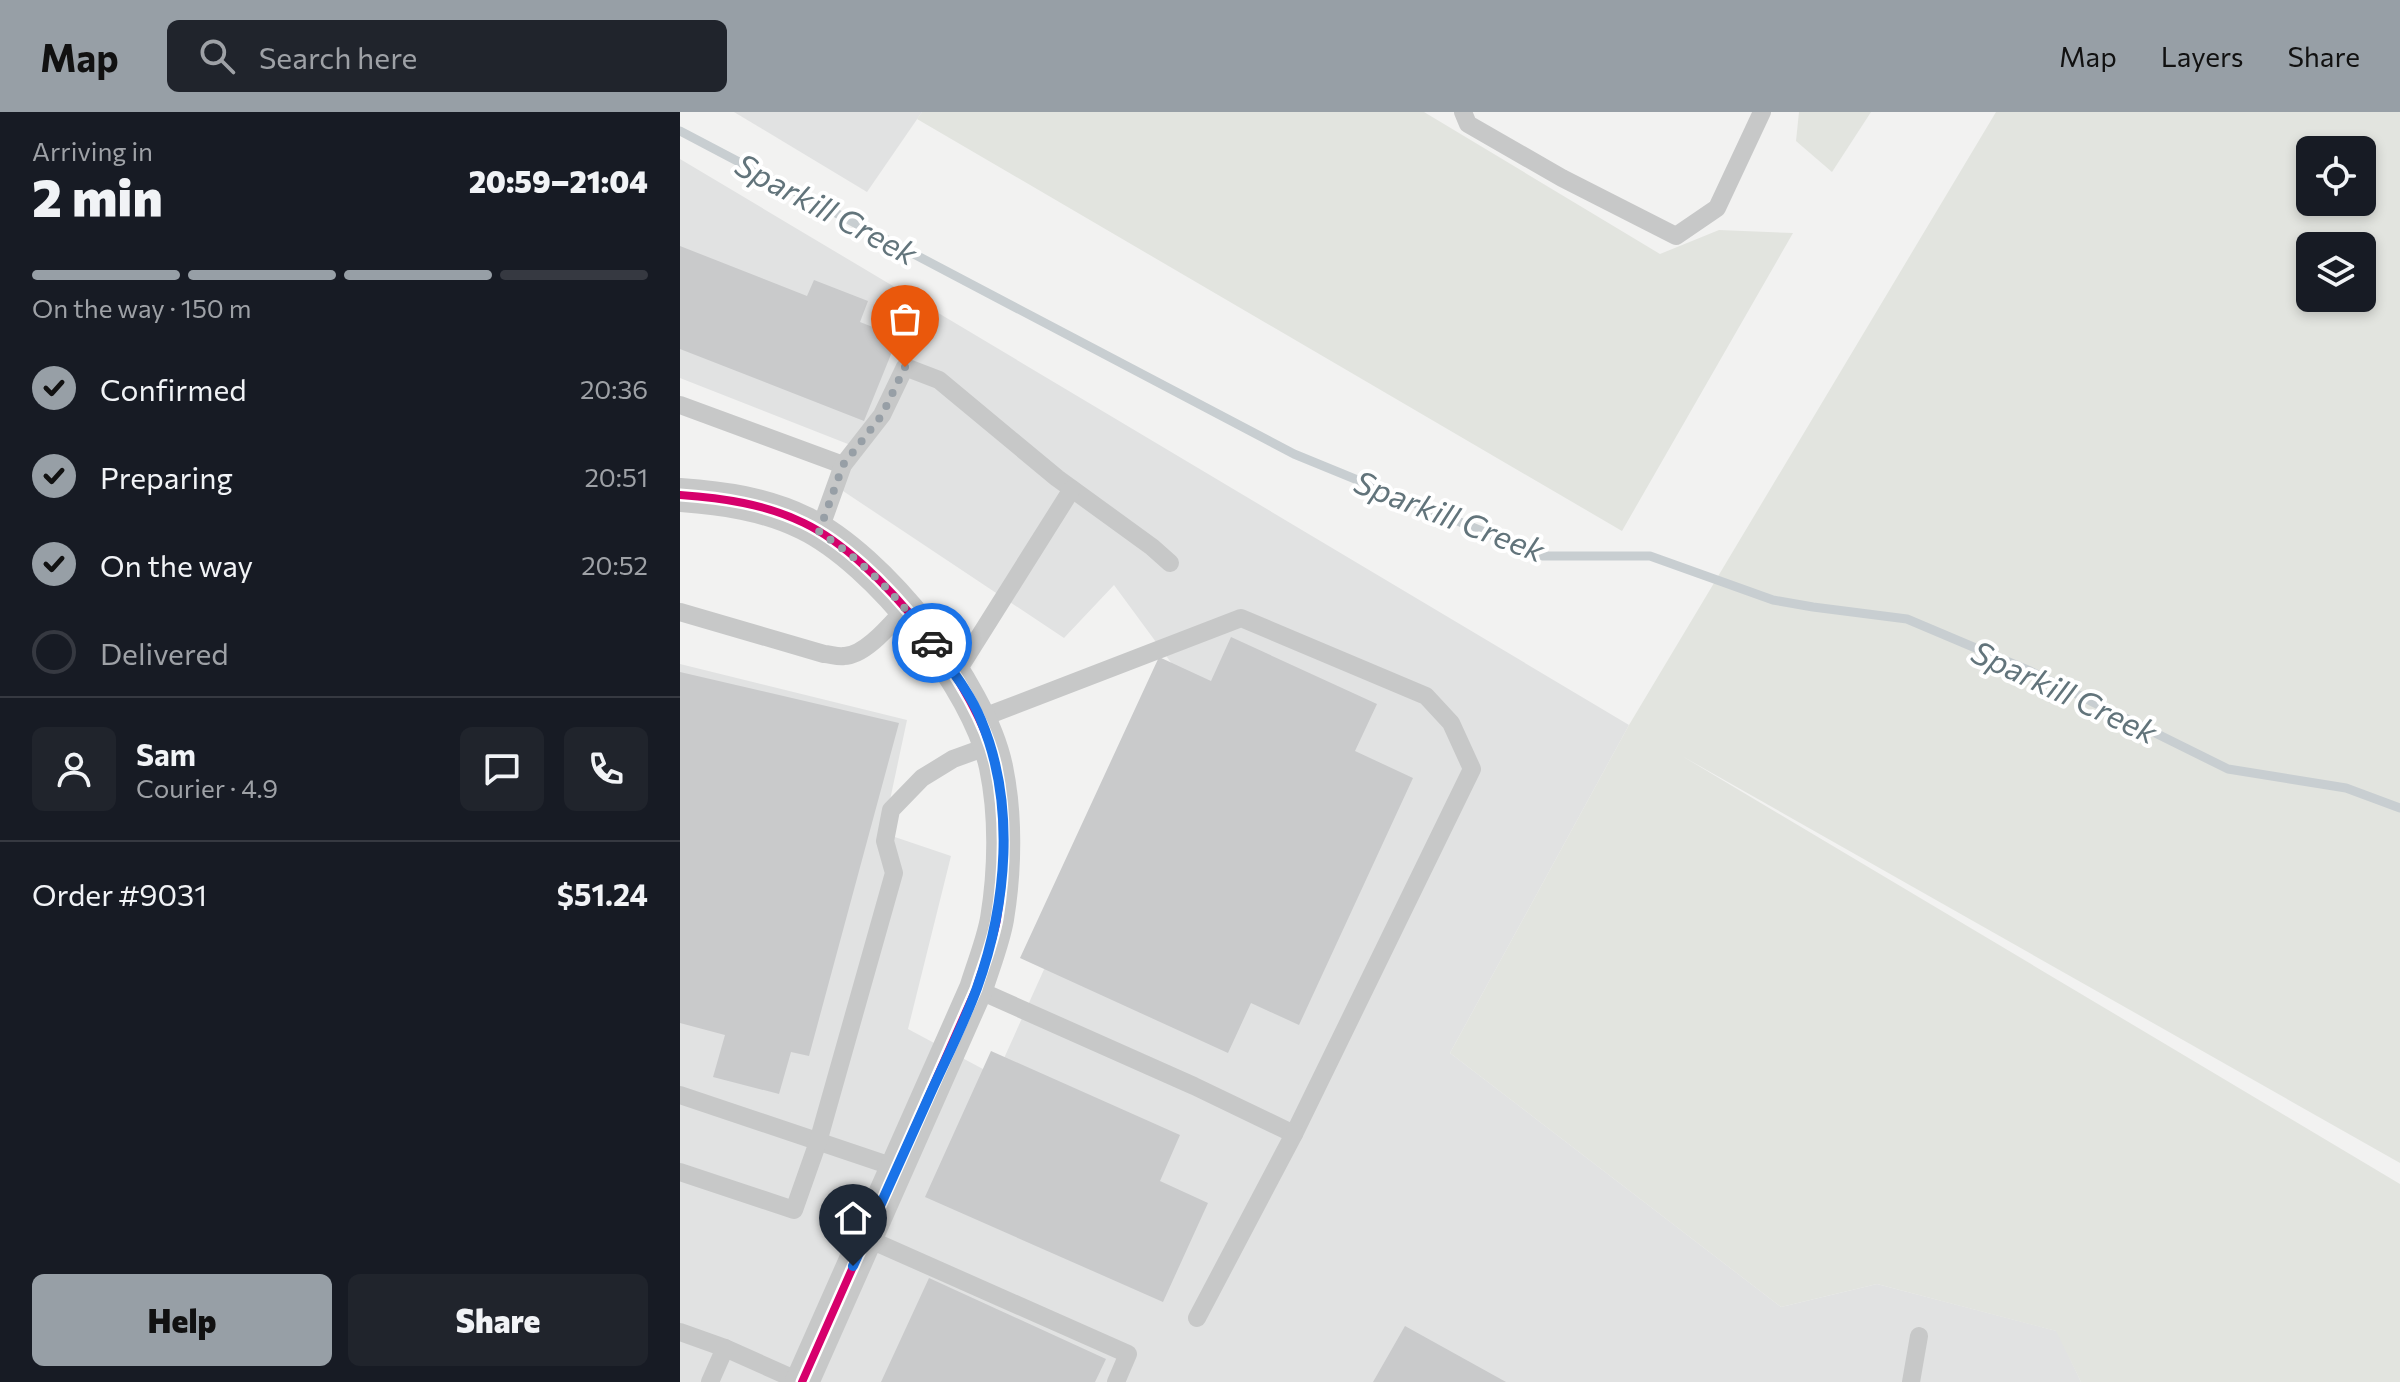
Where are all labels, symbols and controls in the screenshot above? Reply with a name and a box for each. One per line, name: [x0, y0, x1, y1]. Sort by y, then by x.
search box: [167, 20, 727, 92]
text: Map: [40, 33, 119, 80]
icon: search: [195, 34, 239, 78]
text: Search here: [259, 38, 417, 75]
text: Map: [2059, 39, 2117, 73]
text: Layers: [2161, 39, 2243, 73]
text: Share: [2287, 39, 2360, 73]
text: Arriving in: [32, 135, 153, 166]
map controls: [2296, 136, 2376, 312]
button: locate: [2296, 136, 2376, 216]
water label: Sparkill Creek: [729, 143, 925, 273]
text: 20:59–21:04: [469, 162, 648, 199]
text: 2 min: [32, 164, 163, 228]
button: layers: [2296, 232, 2376, 312]
pin: [871, 285, 939, 367]
text: On the way · 150 m: [32, 292, 251, 323]
icon: bag: [883, 297, 927, 341]
icon: check: [32, 366, 76, 410]
text: Confirmed: [100, 370, 247, 407]
text: 20:36: [580, 373, 648, 404]
icon: check: [32, 454, 76, 498]
text: Preparing: [100, 458, 233, 495]
water label: Sparkill Creek: [1349, 460, 1551, 570]
text: 20:51: [585, 461, 648, 492]
icon: check: [32, 542, 76, 586]
text: On the way: [100, 546, 253, 583]
text: 20:52: [581, 549, 648, 580]
courier: [892, 603, 972, 683]
icon: car: [910, 621, 954, 665]
water label: Sparkill Creek: [1966, 631, 2165, 752]
text: Delivered: [100, 634, 229, 671]
button: person: [32, 727, 116, 811]
button: chat: [460, 727, 544, 811]
button: phone: [564, 727, 648, 811]
text: Sam: [136, 735, 196, 772]
text: Courier · 4.9: [136, 772, 278, 803]
text: Order #9031: [32, 875, 207, 912]
text: $51.24: [557, 875, 648, 912]
pin: [819, 1184, 887, 1266]
icon: home: [831, 1196, 875, 1240]
button: Help: [32, 1274, 332, 1366]
button: Share: [348, 1274, 648, 1366]

